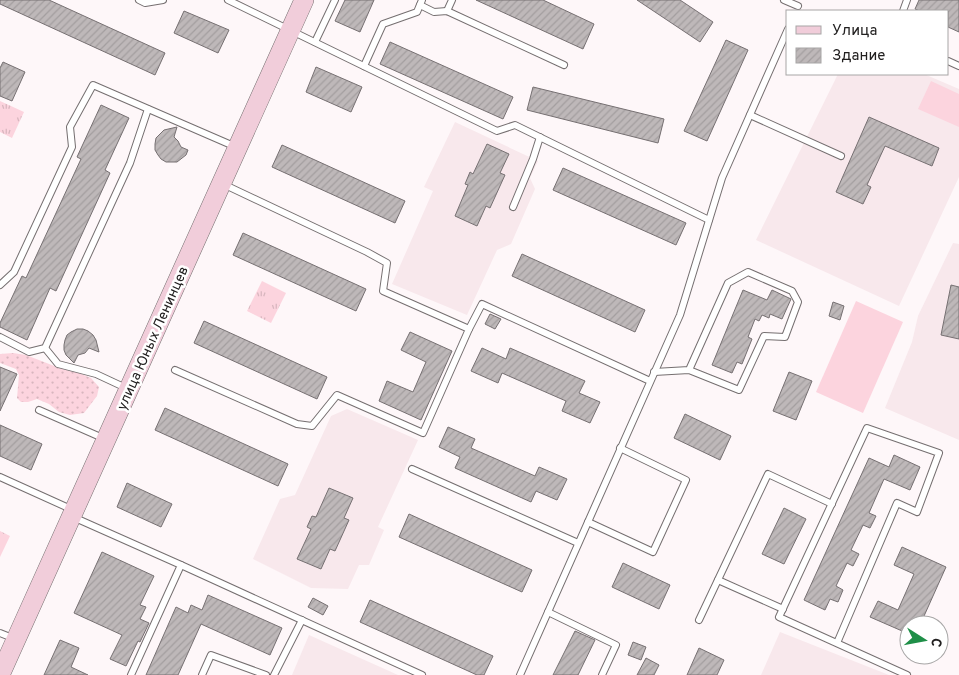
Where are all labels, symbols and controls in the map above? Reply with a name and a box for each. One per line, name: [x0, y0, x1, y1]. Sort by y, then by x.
legend: [786, 10, 949, 75]
text: Улица: [832, 22, 877, 41]
text: Здание: [832, 47, 885, 66]
street label: улица Юных Ленинцев: [114, 264, 193, 413]
north arrow: [899, 615, 949, 665]
text: С: [926, 636, 944, 648]

